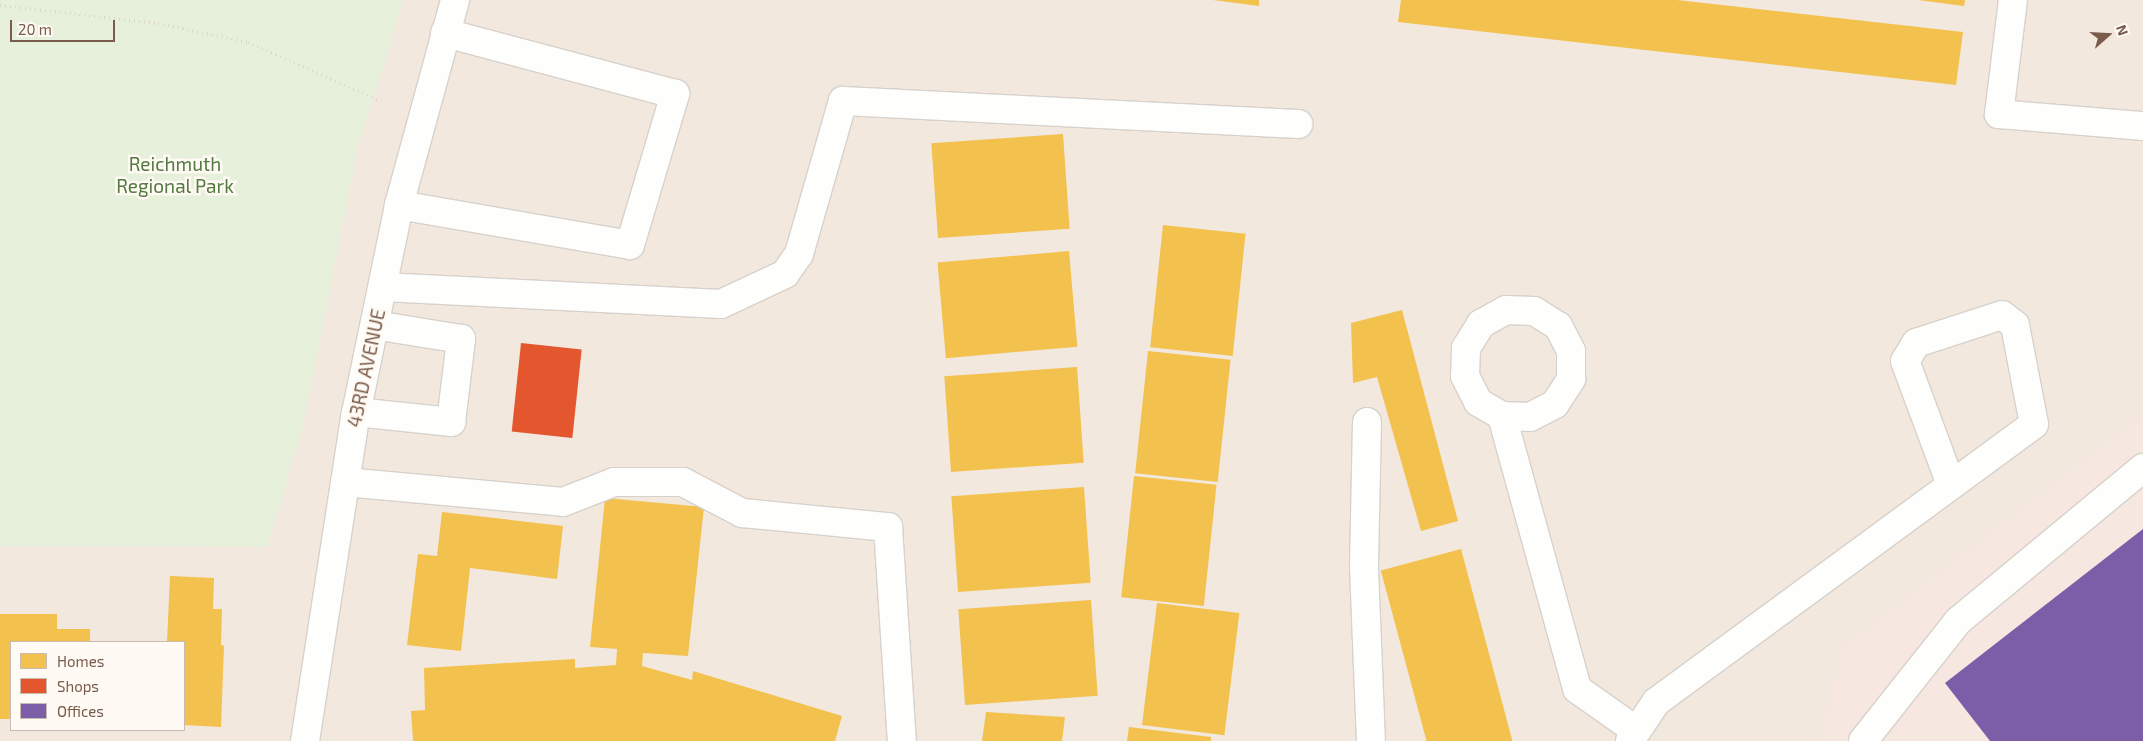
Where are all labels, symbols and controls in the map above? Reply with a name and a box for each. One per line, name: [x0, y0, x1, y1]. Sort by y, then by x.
scale bar: [12, 10, 118, 42]
north arrow: [2083, 10, 2133, 60]
text: 20 m: [18, 20, 52, 38]
text: N: [2113, 22, 2132, 37]
park label: Reichmuth Regional Park: [116, 153, 234, 197]
street label: 43RD AVENUE: [342, 306, 390, 430]
legend: [10, 641, 185, 731]
text: Homes: [57, 652, 104, 670]
text: Shops: [57, 677, 99, 695]
text: Offices: [57, 702, 104, 720]

